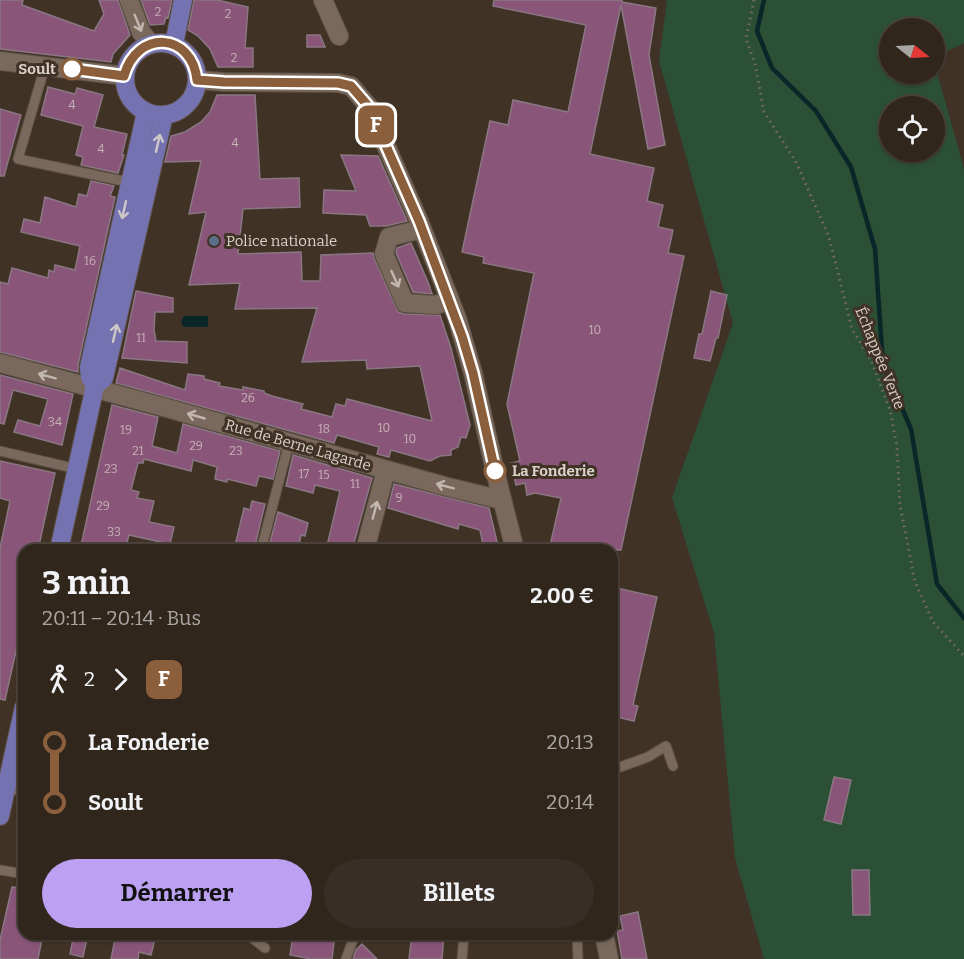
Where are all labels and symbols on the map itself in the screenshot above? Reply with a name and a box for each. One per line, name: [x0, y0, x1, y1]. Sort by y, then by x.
house number: 2: [155, 5, 161, 19]
house number: 2: [225, 7, 231, 21]
one-way arrow: [133, 13, 144, 32]
north arrow: [879, 18, 945, 84]
house number: 2: [231, 51, 237, 65]
marker: Soult: [61, 58, 83, 80]
place label: Soult: [18, 60, 56, 78]
house number: 4: [68, 98, 76, 112]
line badge: F: [356, 106, 395, 144]
one-way arrow: [152, 133, 164, 152]
house number: 4: [231, 136, 239, 150]
house number: 4: [97, 142, 105, 156]
one-way arrow: [118, 200, 130, 219]
place label: Police nationale: [226, 232, 337, 250]
marker: Police nationale: [207, 234, 221, 248]
house number: 16: [84, 254, 96, 268]
one-way arrow: [390, 270, 401, 288]
street label: Échappée Verte: [851, 304, 909, 412]
house number: 10: [589, 323, 601, 337]
one-way arrow: [109, 324, 121, 343]
house number: 11: [136, 331, 146, 345]
one-way arrow: [38, 370, 57, 381]
house number: 26: [241, 391, 255, 405]
one-way arrow: [187, 410, 206, 422]
house number: 34: [48, 415, 62, 429]
street label: Rue de Berne Lagarde: [223, 416, 373, 474]
house number: 10: [378, 421, 390, 435]
house number: 18: [318, 422, 330, 436]
house number: 19: [120, 423, 132, 437]
house number: 10: [404, 432, 416, 446]
house number: 29: [189, 439, 203, 453]
house number: 21: [132, 444, 144, 458]
house number: 23: [229, 444, 243, 458]
marker: La Fonderie: [484, 460, 506, 482]
house number: 23: [104, 462, 118, 476]
place label: La Fonderie: [512, 462, 595, 480]
house number: 17: [299, 467, 309, 481]
house number: 15: [318, 468, 330, 482]
house number: 11: [350, 477, 360, 491]
one-way arrow: [435, 480, 454, 492]
house number: 9: [395, 491, 403, 505]
house number: 29: [96, 499, 110, 513]
one-way arrow: [370, 501, 382, 520]
house number: 33: [107, 525, 121, 539]

